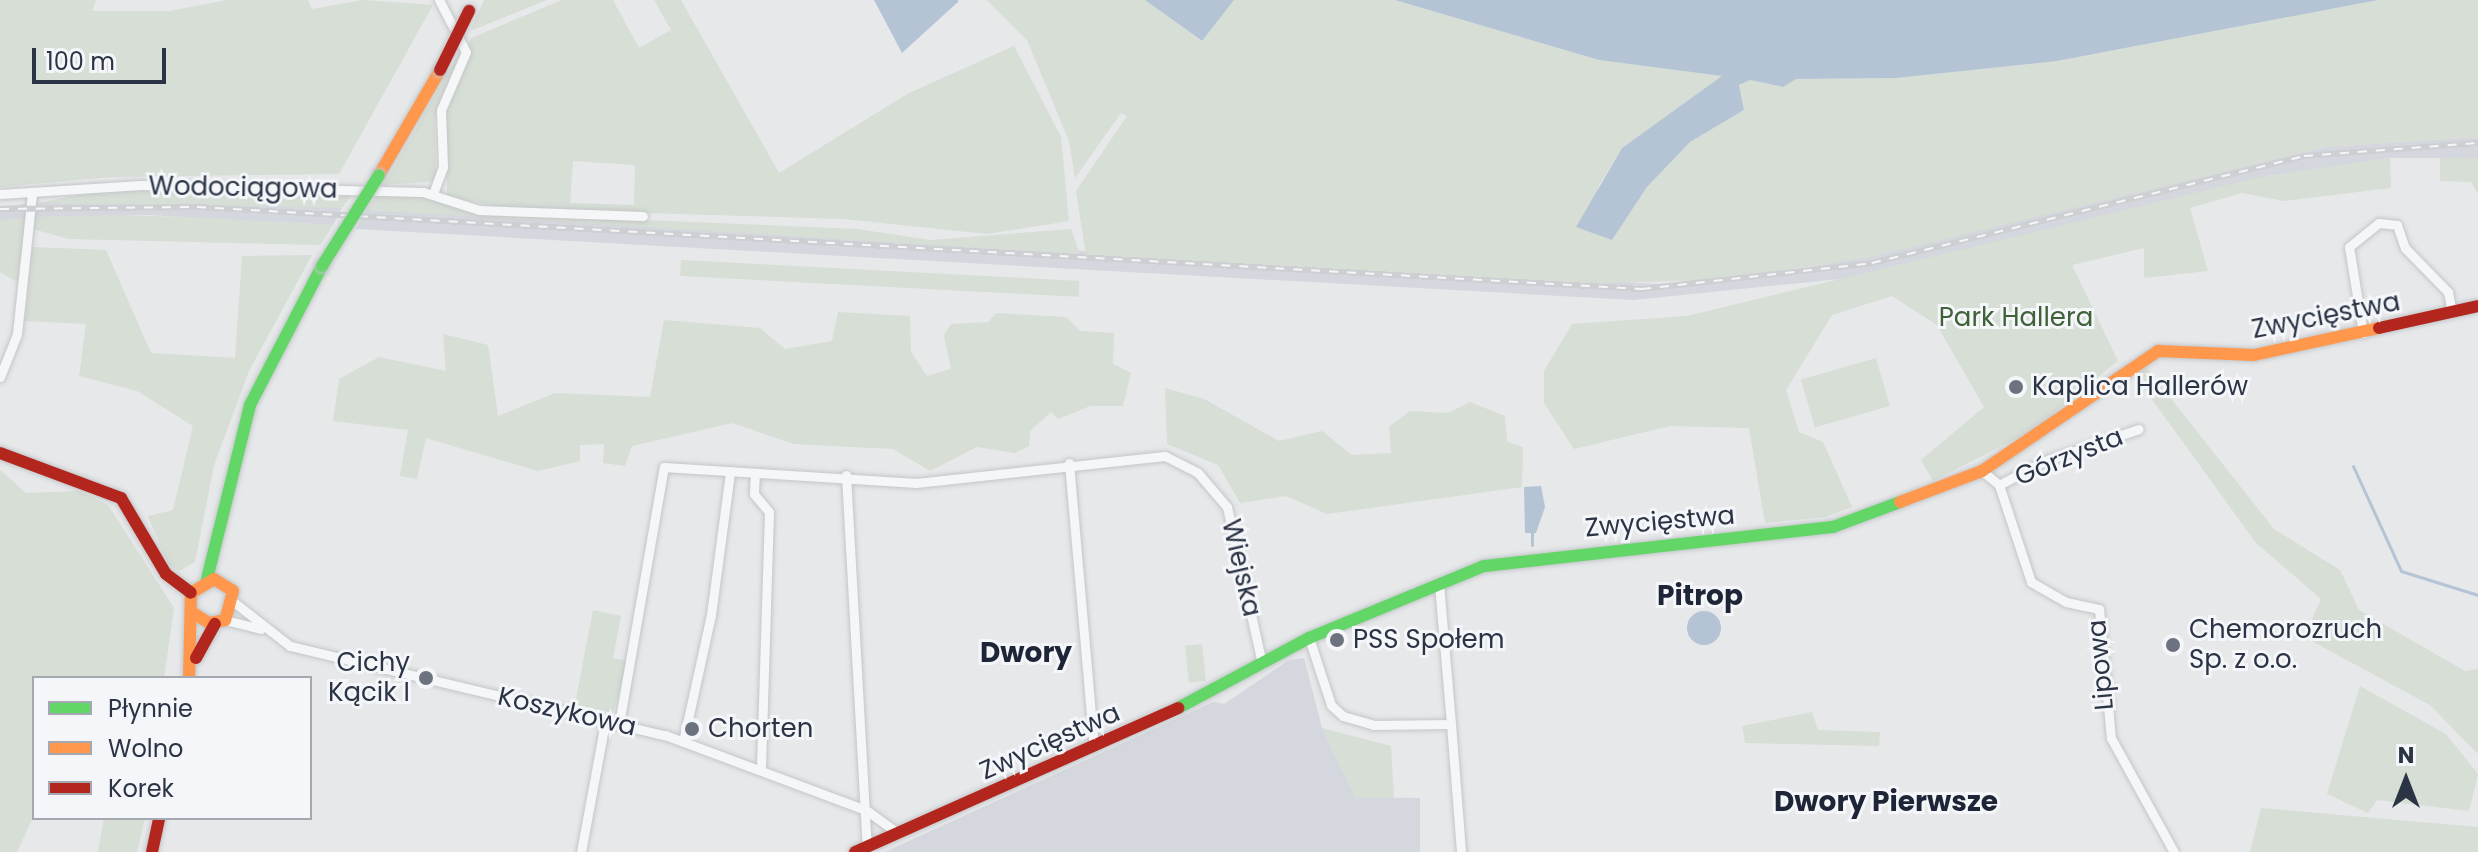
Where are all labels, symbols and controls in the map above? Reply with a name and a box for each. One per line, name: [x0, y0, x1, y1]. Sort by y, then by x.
scale bar: [36, 32, 170, 82]
text: 100 m: [46, 45, 115, 78]
street label: Wodociągowa: [148, 171, 338, 205]
street label: Zwycięstwa: [2249, 286, 2403, 346]
park label: Park Hallera: [1939, 302, 2093, 334]
place label: Kaplica Hallerów: [2032, 371, 2248, 403]
marker: Kaplica Hallerów: [2007, 378, 2025, 396]
street label: Górzysta: [2010, 421, 2128, 493]
street label: Zwycięstwa: [1584, 500, 1736, 544]
street label: Wiejska: [1215, 516, 1267, 620]
district label: Pitrop: [1657, 579, 1743, 613]
place label: Chemorozruch Sp. z o.o.: [2189, 614, 2382, 676]
street label: Lipowa: [2082, 618, 2120, 712]
place label: PSS Społem: [1353, 624, 1504, 656]
marker: PSS Społem: [1328, 631, 1346, 649]
district label: Dwory: [980, 636, 1072, 670]
marker: Chemorozruch Sp. z o.o.: [2164, 636, 2182, 654]
place label: Cichy Kącik I: [328, 647, 410, 708]
marker: Cichy Kącik I: [417, 669, 435, 687]
legend: [32, 676, 312, 820]
street label: Koszykowa: [495, 681, 639, 743]
text: Płynnie: [108, 692, 193, 725]
street label: Zwycięstwa: [975, 697, 1125, 787]
place label: Chorten: [708, 713, 813, 745]
marker: Chorten: [683, 720, 701, 738]
text: Wolno: [108, 732, 183, 765]
north arrow: [2366, 740, 2446, 820]
text: N: [2398, 740, 2414, 771]
text: Korek: [108, 772, 174, 805]
district label: Dwory Pierwsze: [1774, 785, 1998, 819]

